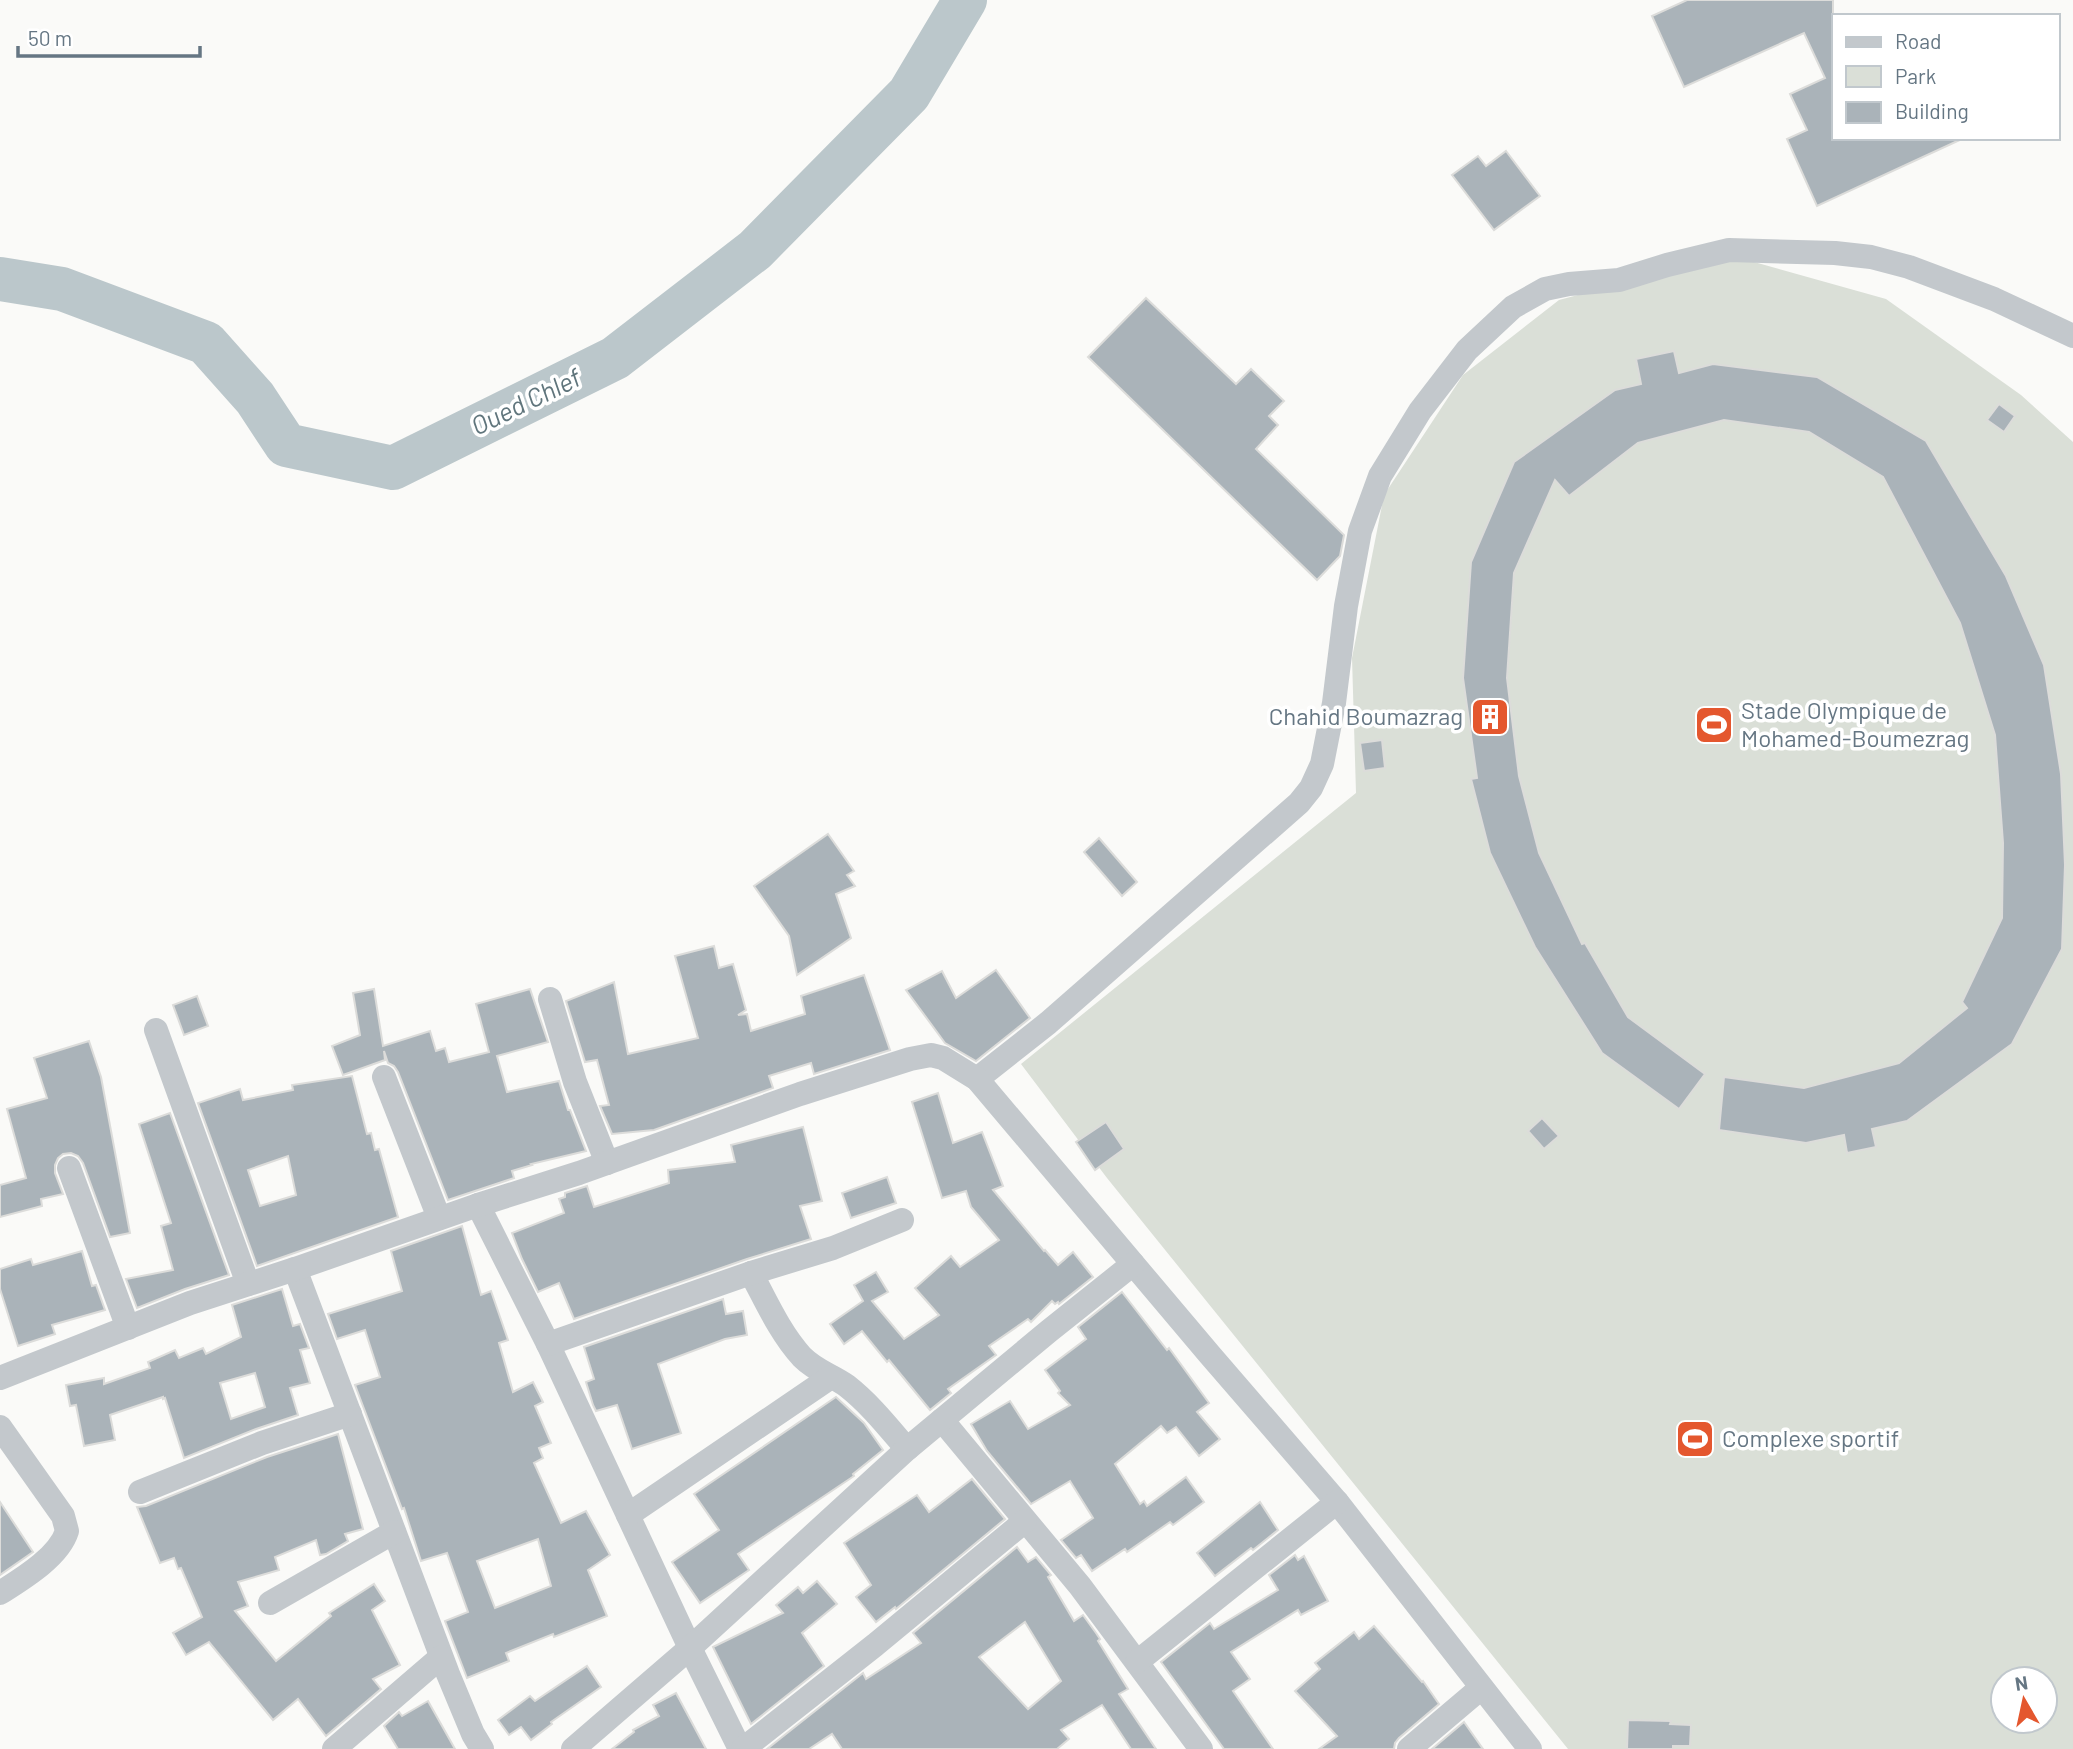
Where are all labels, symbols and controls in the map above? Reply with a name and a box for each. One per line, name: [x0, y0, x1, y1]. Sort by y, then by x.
scale bar: [18, 14, 200, 58]
legend: [1832, 14, 2059, 140]
text: 50 m: [28, 25, 72, 50]
text: Road: [1895, 28, 1941, 53]
text: Park: [1895, 63, 1936, 88]
text: Building: [1895, 98, 1969, 123]
water label: Oued Chlef: [465, 360, 586, 441]
place label: Stade Olympique de Mohamed-Boumezrag: [1741, 695, 1969, 752]
building icon: Chahid Boumazrag: [1469, 696, 1511, 738]
place label: Chahid Boumazrag: [1269, 701, 1463, 730]
sports icon: Stade Olympique de Mohamed-Boumezrag: [1693, 704, 1735, 746]
sports icon: Complexe sportif: [1674, 1418, 1716, 1460]
place label: Complexe sportif: [1722, 1423, 1899, 1452]
north arrow: [1989, 1665, 2059, 1735]
text: N: [2013, 1670, 2029, 1695]

